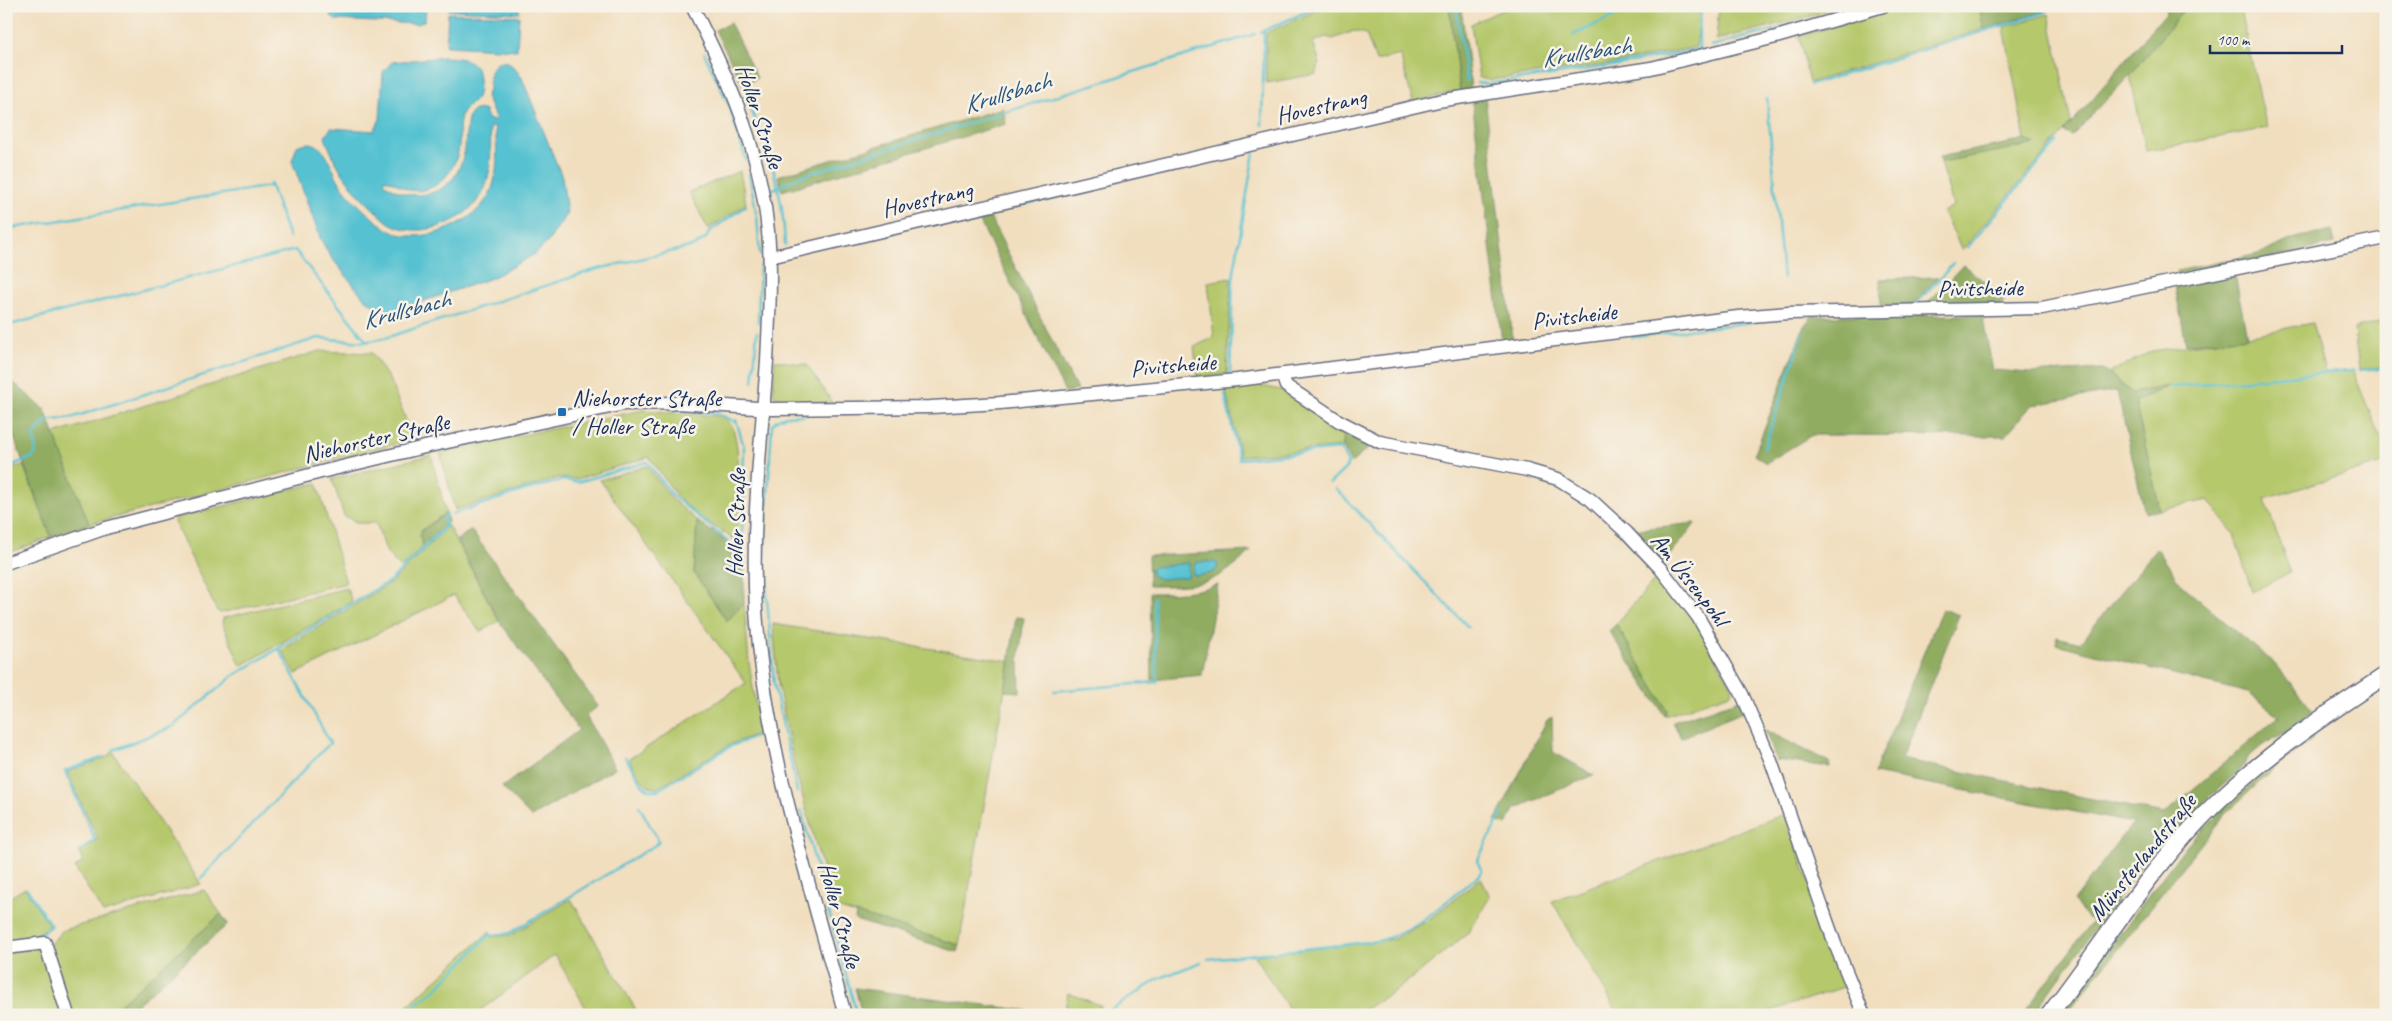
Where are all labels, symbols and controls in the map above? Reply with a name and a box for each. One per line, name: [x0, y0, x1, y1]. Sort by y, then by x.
scale bar: [2210, 22, 2342, 54]
water label: Krullsbach: [1539, 29, 1635, 75]
text: 100 m: [2217, 31, 2251, 50]
street label: Holler Straße: [729, 60, 792, 174]
water label: Krullsbach: [960, 64, 1057, 121]
street label: Hovestrang: [1273, 81, 1371, 131]
street label: Hovestrang: [879, 174, 977, 224]
street label: Pivitsheide: [1937, 272, 2025, 304]
water label: Krullsbach: [359, 282, 456, 337]
street label: Pivitsheide: [1530, 296, 1620, 336]
street label: Pivitsheide: [1129, 346, 1219, 384]
place label: Niehorster Straße / Holler Straße: [572, 383, 723, 441]
street label: Niehorster Straße: [300, 406, 454, 469]
marker: Niehorster Straße / Holler Straße: [556, 406, 568, 418]
street label: Holler Straße: [719, 466, 753, 578]
street label: Am Üssenpohl: [1644, 526, 1738, 635]
street label: Münsterlandstraße: [2081, 785, 2204, 927]
street label: Holler Straße: [812, 859, 869, 973]

